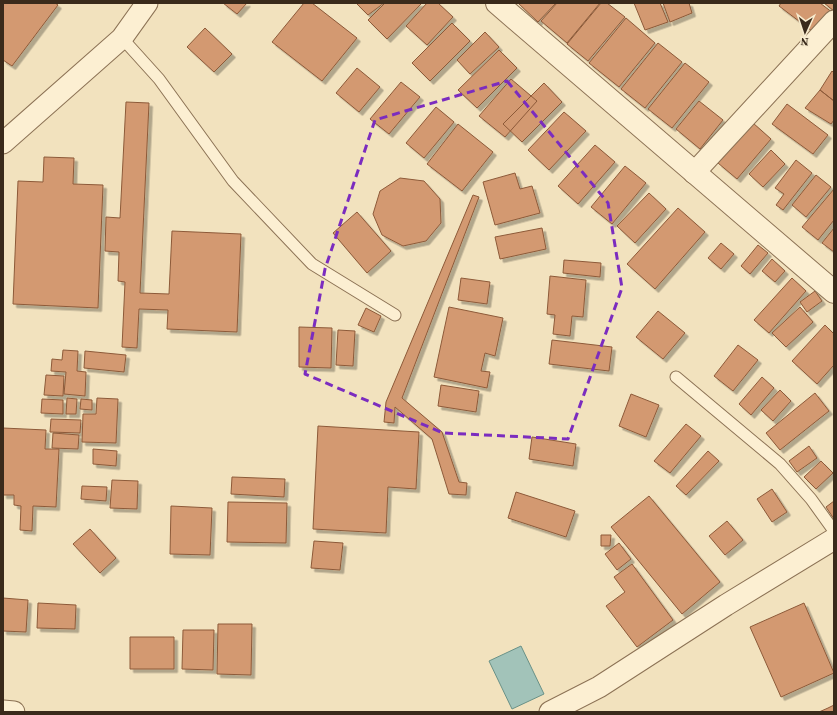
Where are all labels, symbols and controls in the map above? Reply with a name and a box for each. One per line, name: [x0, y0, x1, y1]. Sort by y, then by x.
north arrow: [785, 12, 825, 52]
text: N: [800, 34, 809, 49]

